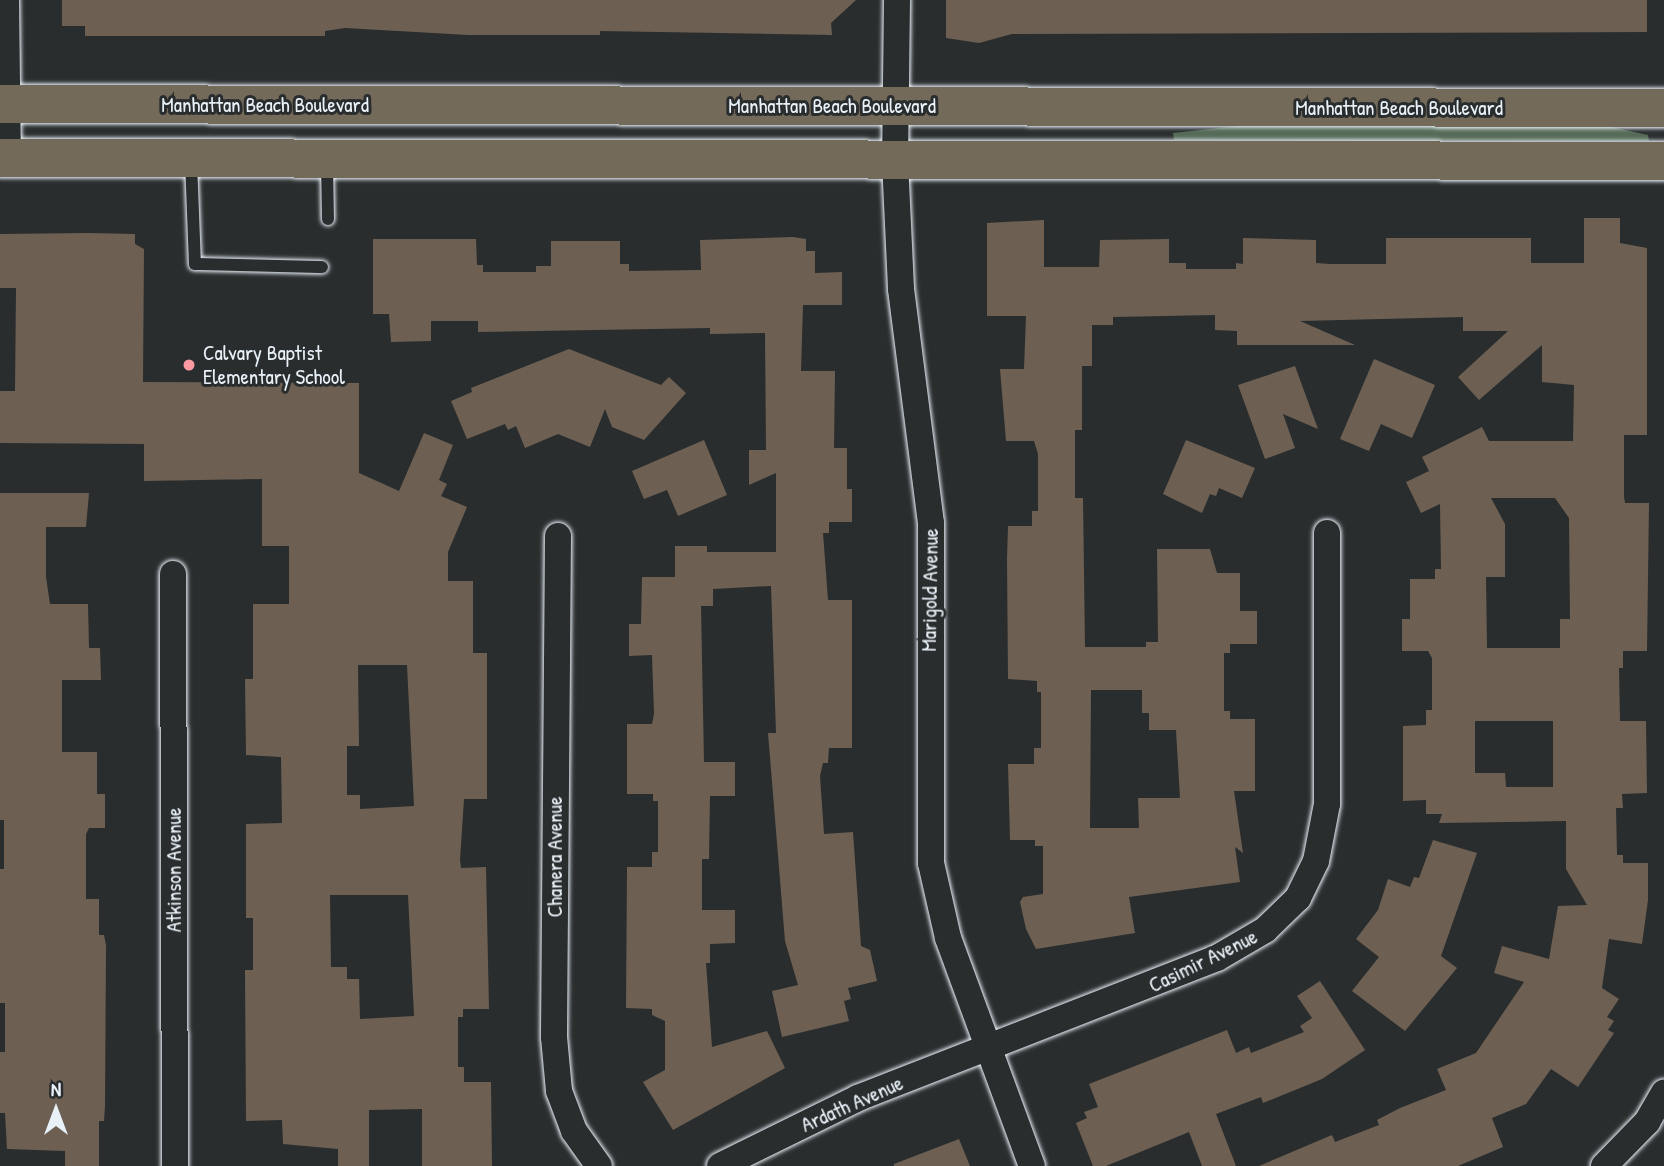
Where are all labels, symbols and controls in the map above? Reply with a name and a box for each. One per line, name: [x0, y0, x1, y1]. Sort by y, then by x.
street label: Manhattan Beach Boulevard: [161, 92, 369, 118]
street label: Manhattan Beach Boulevard: [728, 93, 936, 119]
street label: Manhattan Beach Boulevard: [1295, 95, 1503, 121]
place label: Calvary Baptist Elementary School: [203, 340, 345, 390]
marker: Calvary Baptist Elementary School: [181, 357, 197, 373]
street label: Marigold Avenue: [916, 528, 944, 652]
street label: Chanera Avenue: [542, 797, 568, 917]
street label: Atkinson Avenue: [161, 808, 187, 932]
street label: Casimir Avenue: [1145, 924, 1261, 998]
street label: Ardath Avenue: [797, 1070, 907, 1138]
north arrow: [21, 1075, 91, 1145]
text: N: [51, 1076, 61, 1102]

